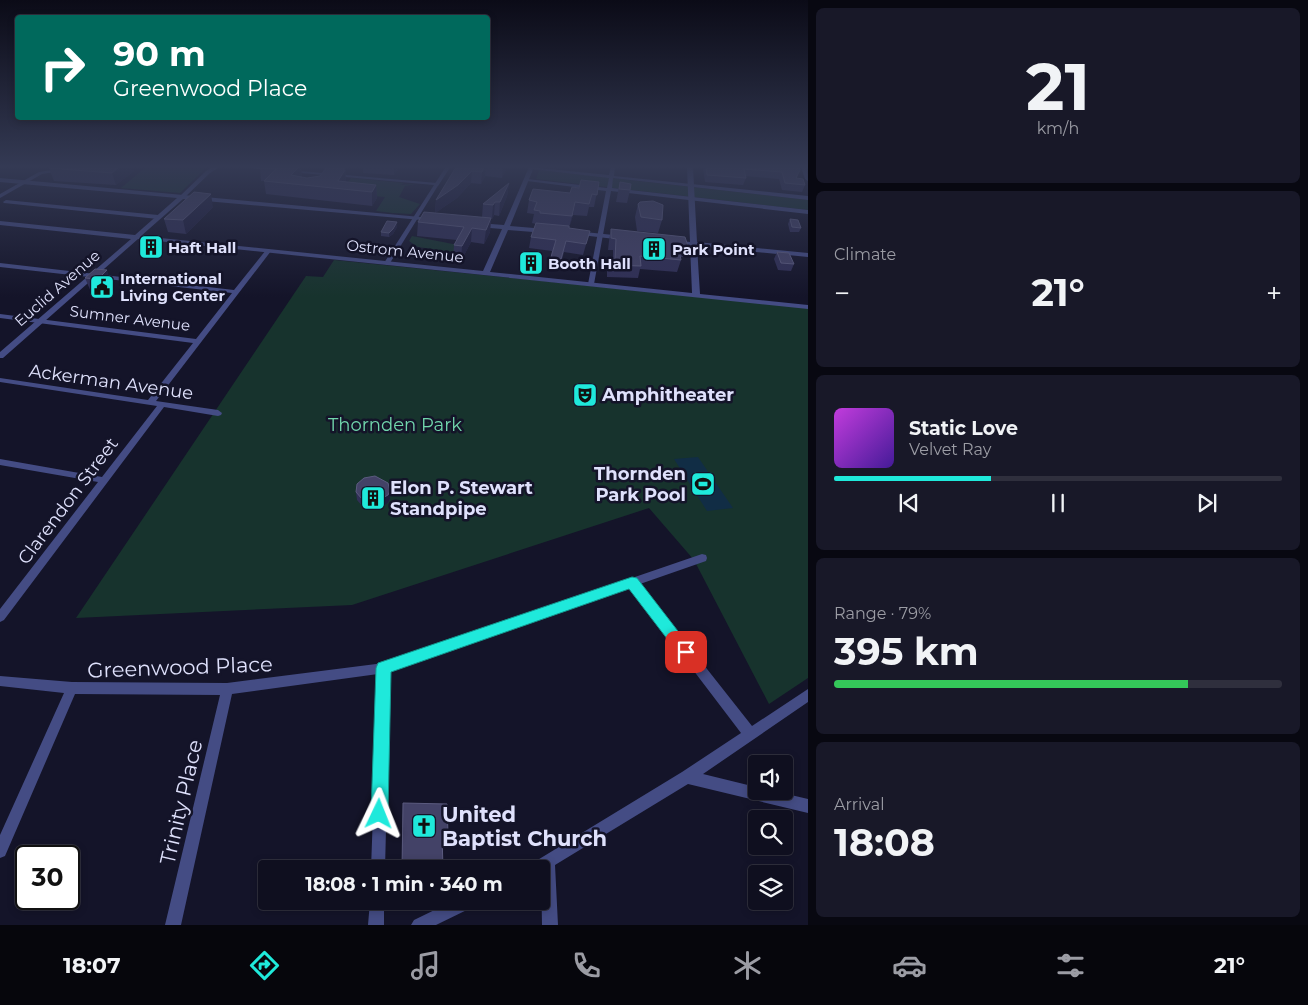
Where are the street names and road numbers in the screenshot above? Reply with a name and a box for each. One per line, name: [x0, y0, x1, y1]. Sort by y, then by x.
street label: Ostrom Avenue: [345, 235, 465, 267]
street label: Euclid Avenue: [10, 246, 104, 330]
street label: Sumner Avenue: [69, 301, 191, 335]
street label: Ackerman Avenue: [27, 360, 195, 404]
street label: Clarendon Street: [13, 433, 123, 569]
street label: Greenwood Place: [87, 651, 273, 683]
street label: Trinity Place: [154, 737, 208, 867]

